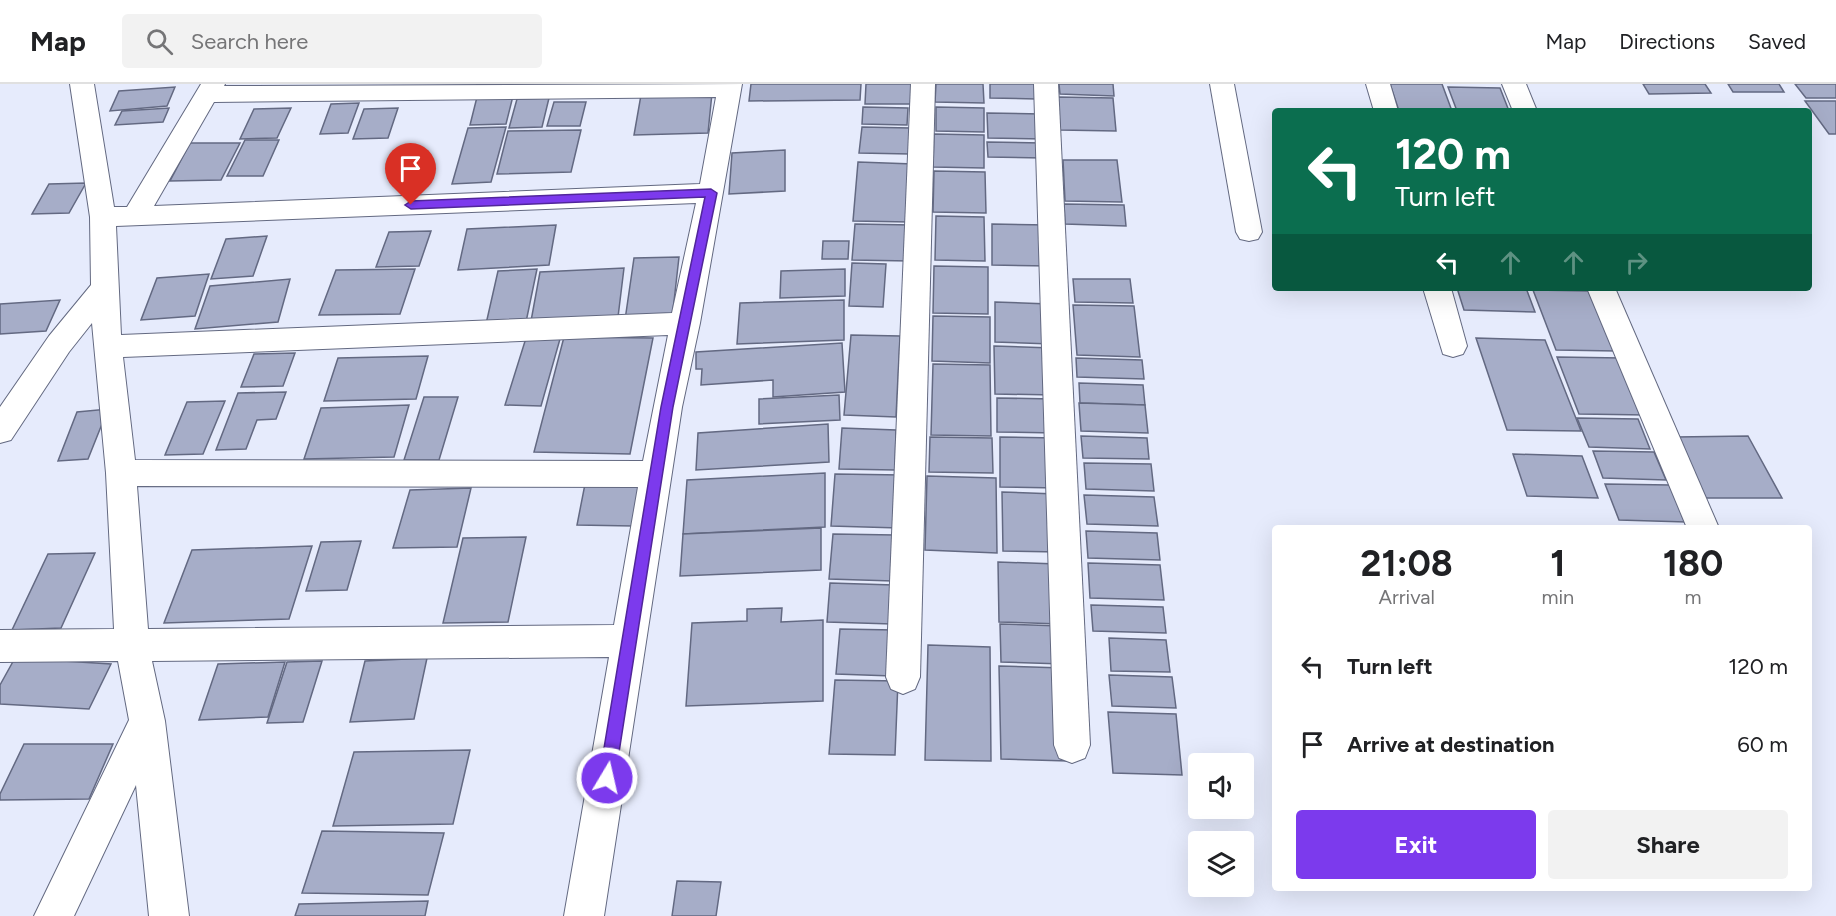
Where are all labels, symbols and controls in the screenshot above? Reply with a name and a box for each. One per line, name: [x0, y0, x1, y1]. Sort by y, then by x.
search box: [122, 14, 542, 68]
text: Map: [30, 24, 86, 58]
icon: search: [143, 25, 176, 58]
text: Search here: [191, 28, 308, 55]
text: Map: [1545, 29, 1586, 54]
text: Directions: [1619, 29, 1715, 54]
text: Saved: [1748, 29, 1806, 54]
text: 120 m: [1395, 129, 1511, 180]
icon: left: [1296, 132, 1374, 210]
pin: [385, 143, 436, 205]
icon: arrive: [394, 152, 427, 185]
text: Turn left: [1395, 180, 1495, 213]
icon: left: [1431, 246, 1464, 279]
icon: ahead: [1494, 246, 1527, 279]
icon: ahead: [1557, 246, 1590, 279]
icon: right: [1620, 246, 1653, 279]
text: 21:08: [1361, 542, 1453, 585]
text: 1: [1550, 542, 1565, 585]
text: 180: [1663, 542, 1723, 585]
text: Arrival: [1378, 585, 1435, 609]
text: min: [1541, 585, 1574, 609]
text: m: [1685, 585, 1702, 609]
icon: left: [1296, 650, 1329, 683]
text: Turn left: [1347, 653, 1433, 680]
text: 120 m: [1728, 653, 1788, 680]
icon: arrive: [1296, 728, 1329, 761]
text: Arrive at destination: [1347, 731, 1555, 758]
text: 60 m: [1737, 731, 1788, 758]
position arrow: [575, 746, 639, 810]
map controls: [1188, 753, 1254, 897]
button: sound: [1188, 753, 1254, 819]
button: Exit: [1296, 810, 1536, 879]
button: Share: [1548, 810, 1788, 879]
button: layers: [1188, 831, 1254, 897]

